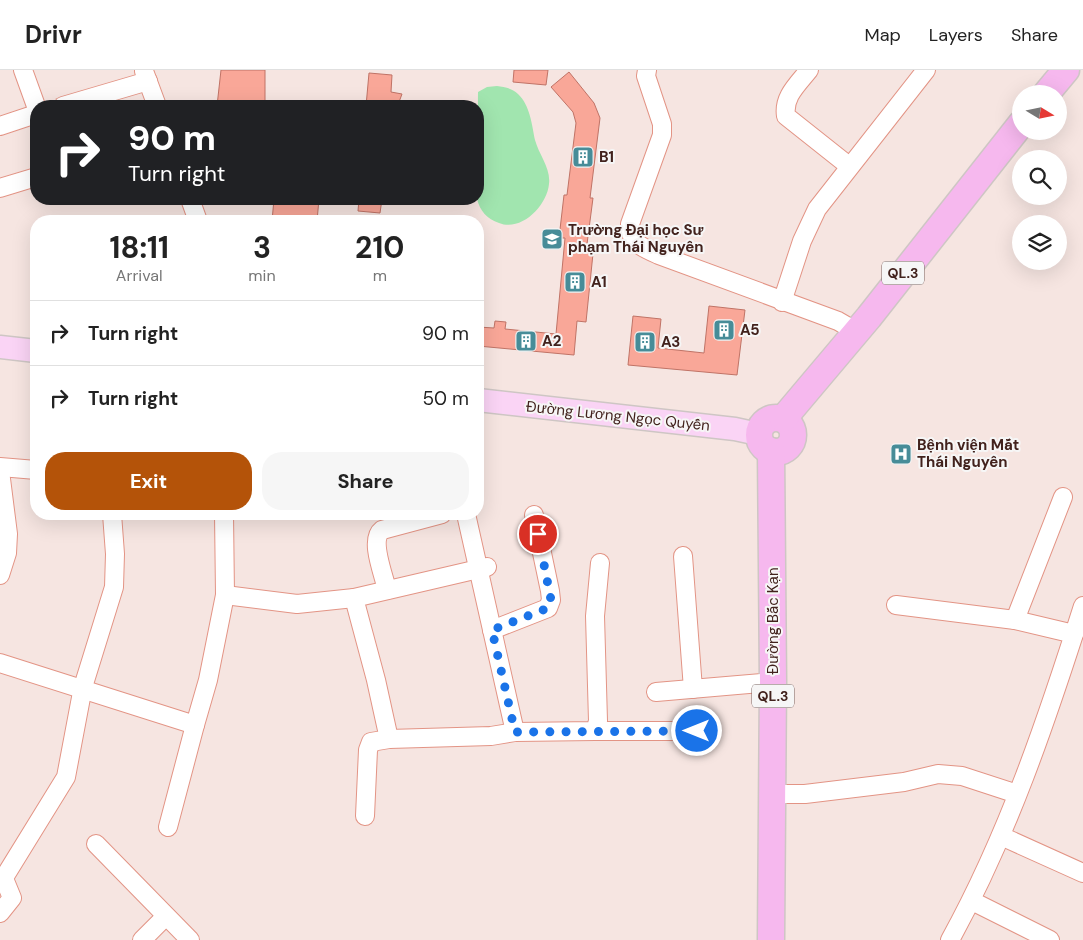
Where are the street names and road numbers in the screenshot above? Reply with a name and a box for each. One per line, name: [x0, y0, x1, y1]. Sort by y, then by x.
road number: QL.3: [882, 262, 924, 284]
street label: Đường Lương Ngọc Quyến: [525, 396, 711, 436]
street label: Đường Bắc Kạn: [763, 568, 783, 674]
road number: QL.3: [752, 684, 794, 708]

